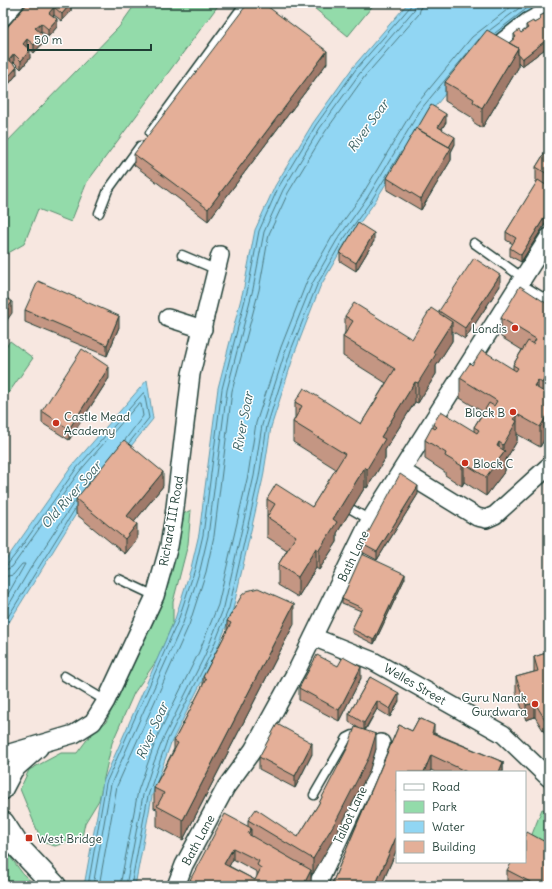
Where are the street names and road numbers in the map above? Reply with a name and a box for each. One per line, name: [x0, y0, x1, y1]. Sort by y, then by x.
street label: Richard III Road: [156, 475, 186, 567]
street label: Bath Lane: [334, 528, 372, 584]
street label: Welles Street: [381, 660, 449, 708]
street label: Talbot Lane: [330, 784, 370, 846]
street label: Bath Lane: [178, 812, 218, 868]

